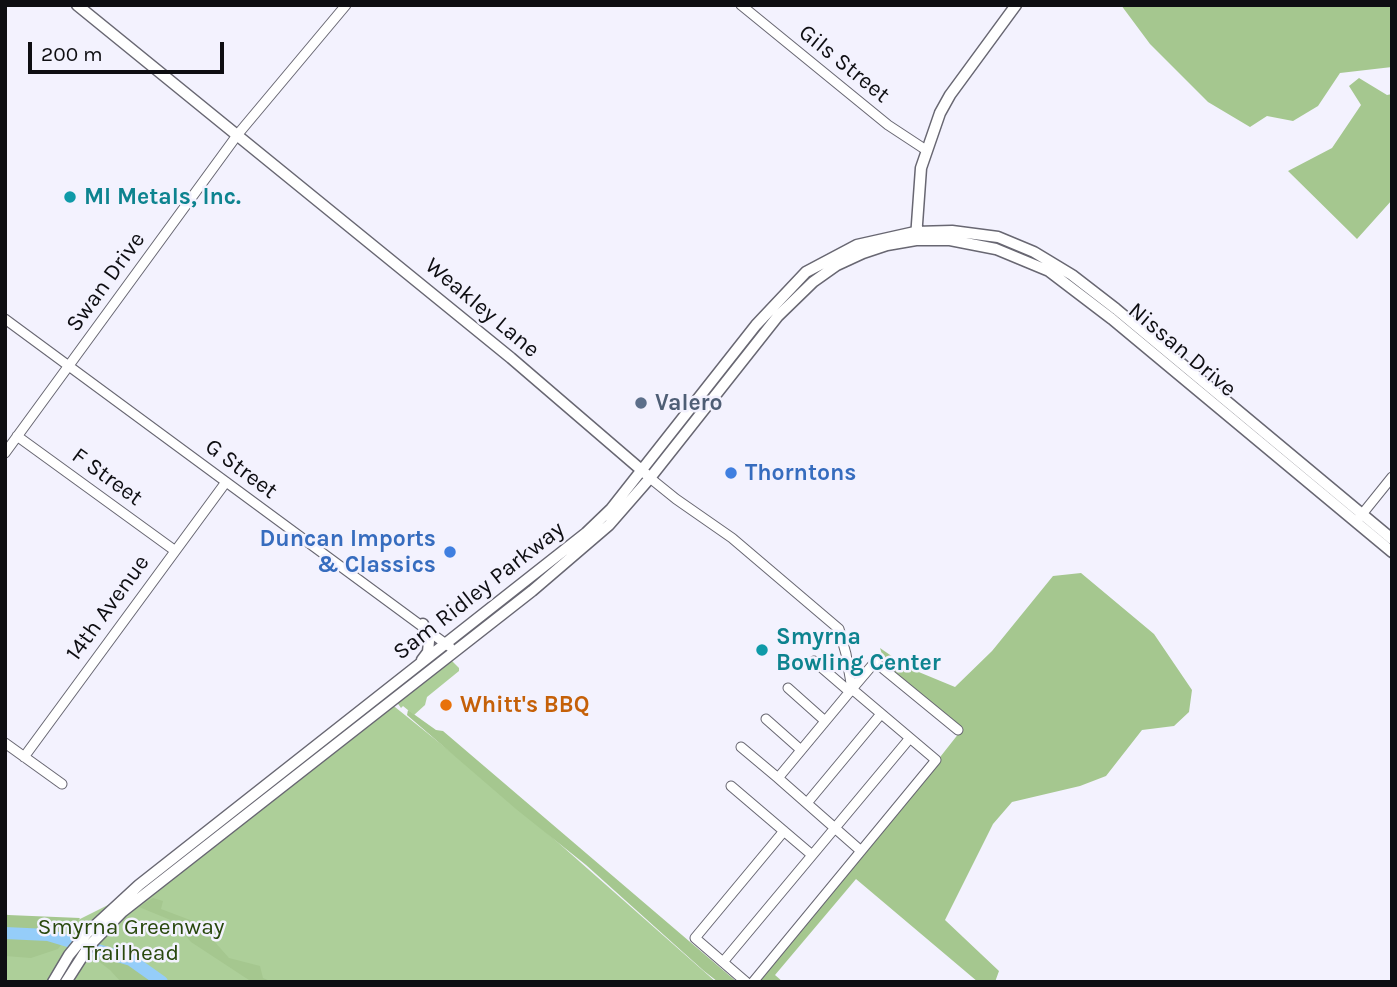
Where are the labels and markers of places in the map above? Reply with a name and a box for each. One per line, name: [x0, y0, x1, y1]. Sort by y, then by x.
place label: MI Metals, Inc.: [84, 183, 241, 211]
marker: MI Metals, Inc.: [62, 189, 78, 205]
place label: Valero: [655, 389, 723, 417]
marker: Valero: [633, 395, 649, 411]
place label: Thorntons: [745, 459, 856, 487]
marker: Thorntons: [723, 465, 739, 481]
place label: Duncan Imports & Classics: [260, 525, 436, 579]
marker: Duncan Imports & Classics: [442, 544, 458, 560]
place label: Smyrna Bowling Center: [776, 623, 941, 677]
marker: Smyrna Bowling Center: [754, 642, 770, 658]
place label: Whitt's BBQ: [460, 691, 589, 719]
marker: Whitt's BBQ: [438, 697, 454, 713]

